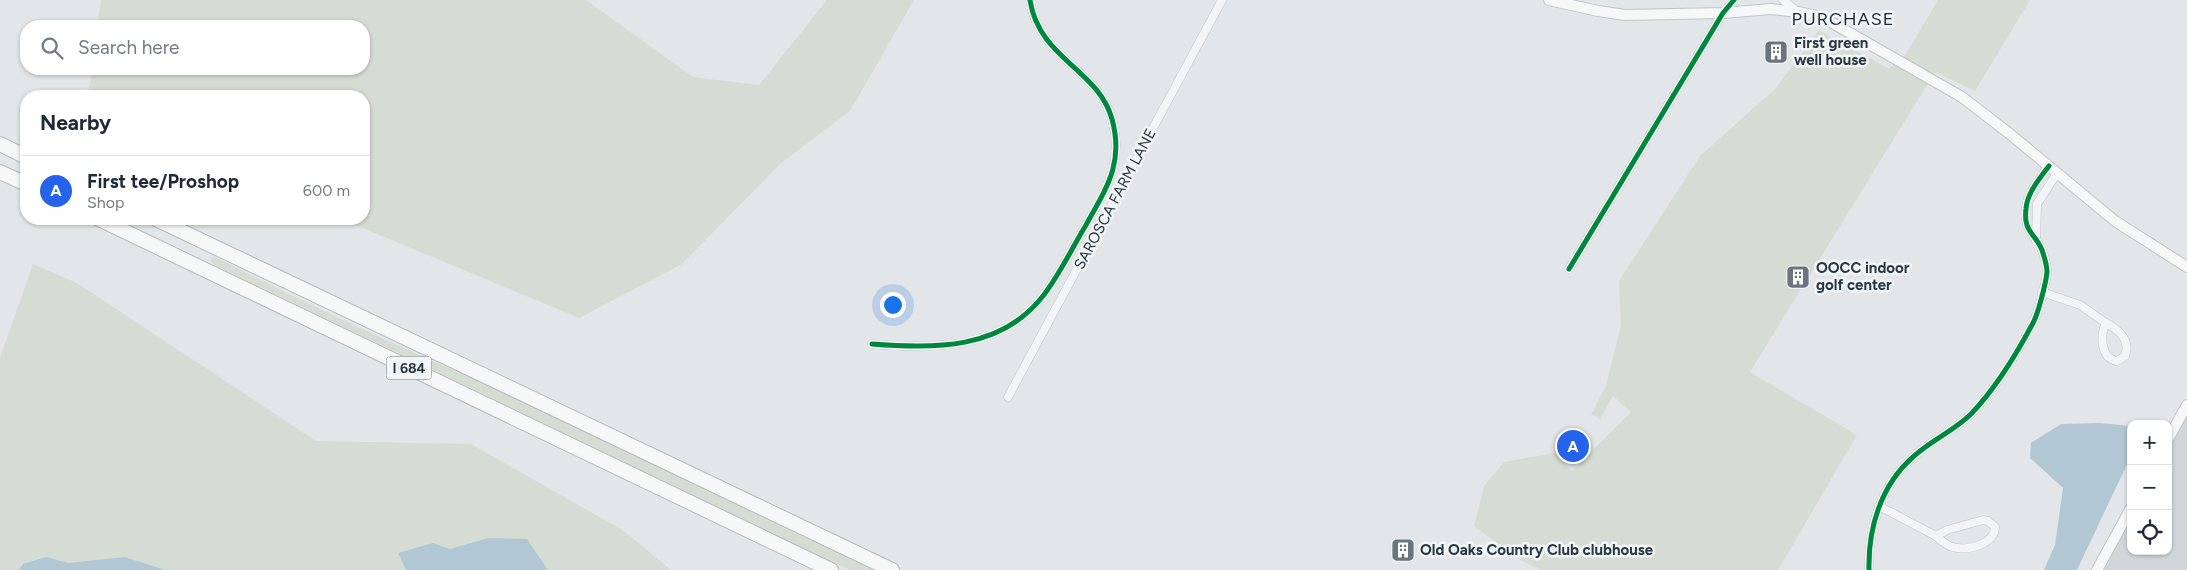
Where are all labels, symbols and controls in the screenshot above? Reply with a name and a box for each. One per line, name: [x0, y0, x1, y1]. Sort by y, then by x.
district label: PURCHASE: [1792, 8, 1894, 30]
search box: [20, 20, 370, 75]
icon: search: [38, 34, 66, 62]
place label: First green well house: [1794, 34, 1868, 69]
text: Search here: [78, 36, 180, 59]
building icon: First green well house: [1763, 39, 1789, 65]
text: Nearby: [40, 110, 111, 135]
street label: SAROSCA FARM LANE: [1070, 126, 1160, 272]
text: First tee/Proshop: [87, 170, 239, 193]
text: A: [50, 181, 62, 200]
text: 600 m: [303, 181, 350, 200]
text: Shop: [87, 193, 125, 212]
place label: OOCC indoor golf center: [1816, 259, 1910, 294]
building icon: OOCC indoor golf center: [1785, 264, 1811, 290]
your location: [880, 292, 906, 318]
road number: I 684: [386, 356, 432, 379]
map controls: [2127, 420, 2172, 555]
button: +: [2127, 420, 2172, 465]
pin: A: [1557, 427, 1589, 465]
button: −: [2127, 465, 2172, 510]
button: locate: [2127, 510, 2172, 555]
building icon: Old Oaks Country Club clubhouse: [1390, 537, 1416, 563]
place label: Old Oaks Country Club clubhouse: [1420, 541, 1654, 559]

